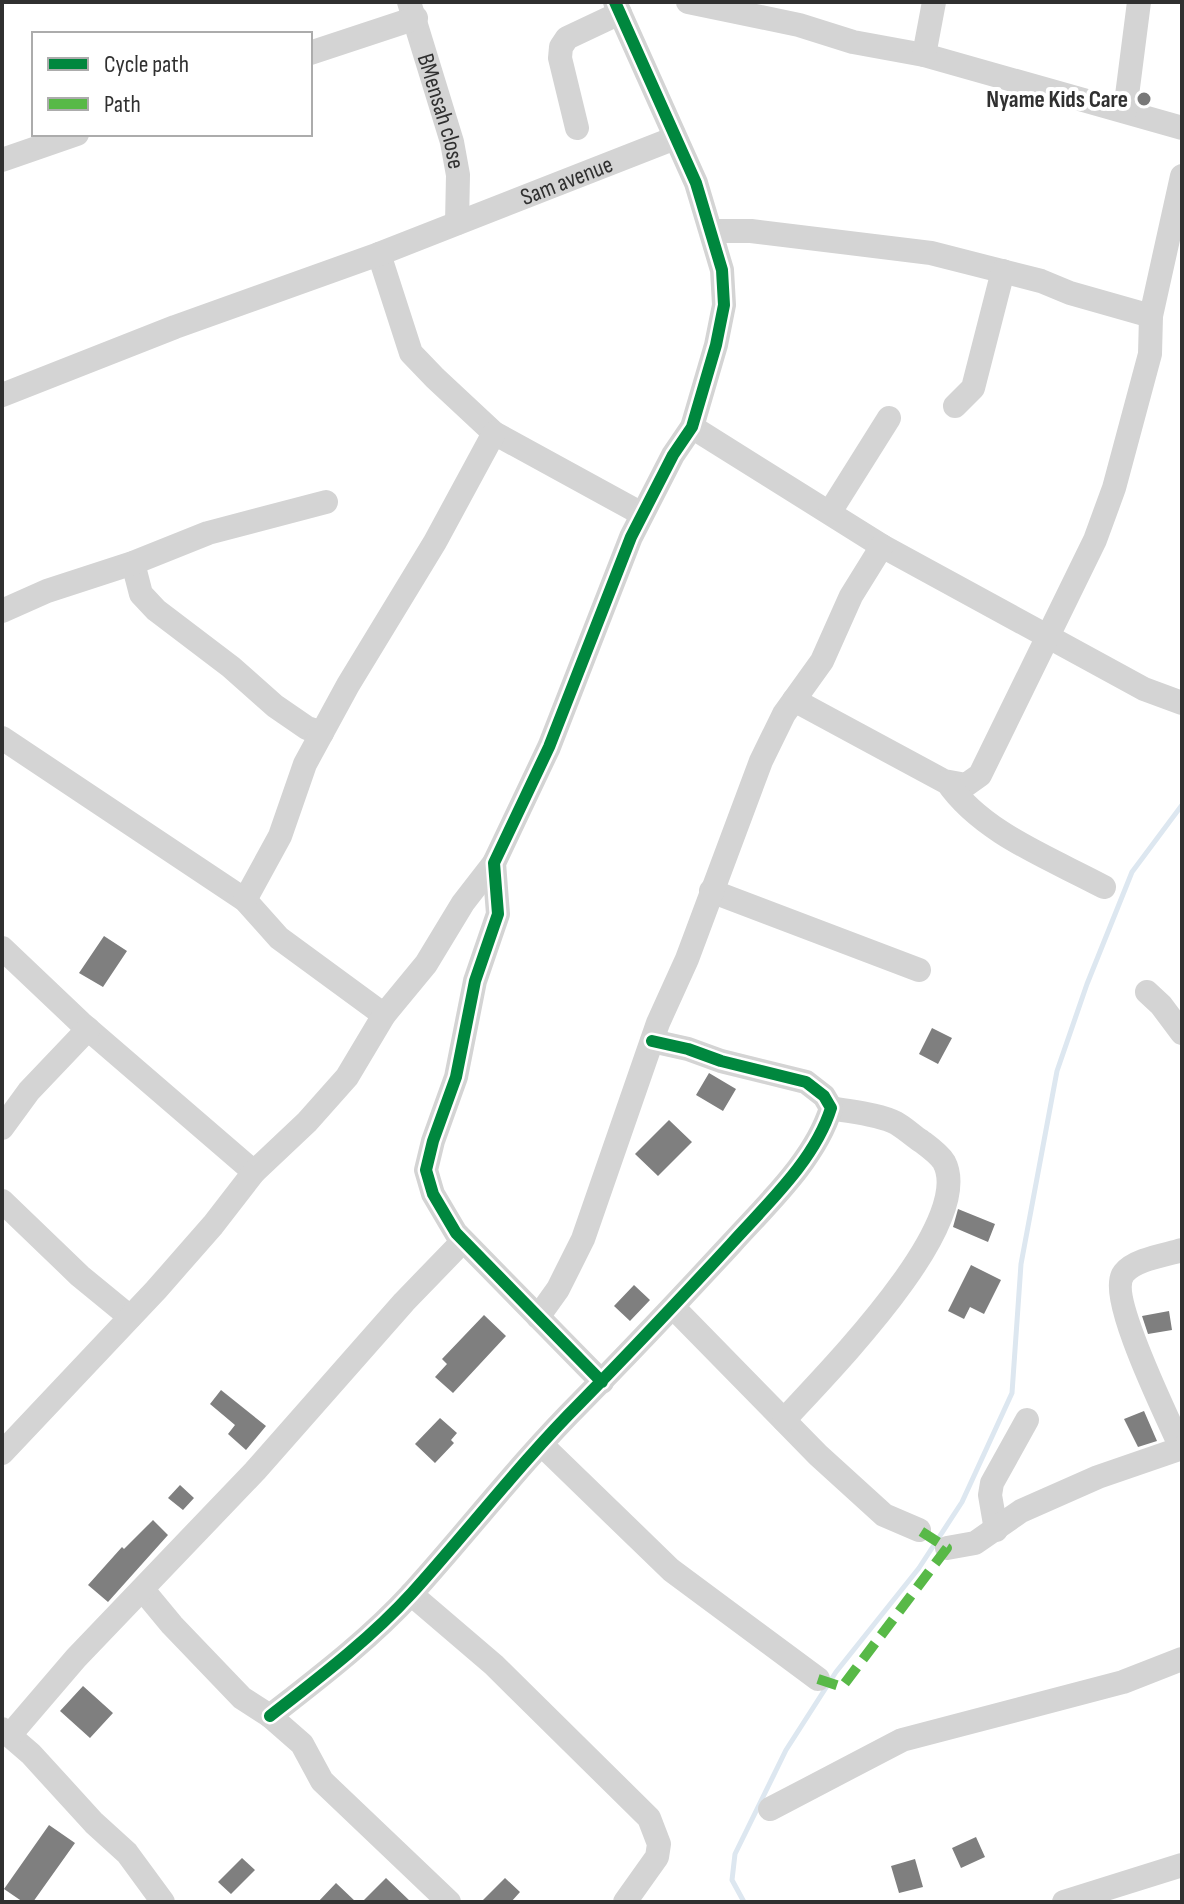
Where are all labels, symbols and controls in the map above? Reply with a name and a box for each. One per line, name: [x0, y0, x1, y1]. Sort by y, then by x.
legend: [32, 32, 312, 136]
text: Cycle path: [104, 50, 189, 79]
street label: BMensah close: [411, 50, 471, 171]
place label: Nyame Kids Care: [986, 85, 1128, 114]
text: Path: [104, 90, 141, 119]
marker: Nyame Kids Care: [1135, 90, 1153, 108]
street label: Sam avenue: [516, 149, 617, 212]

